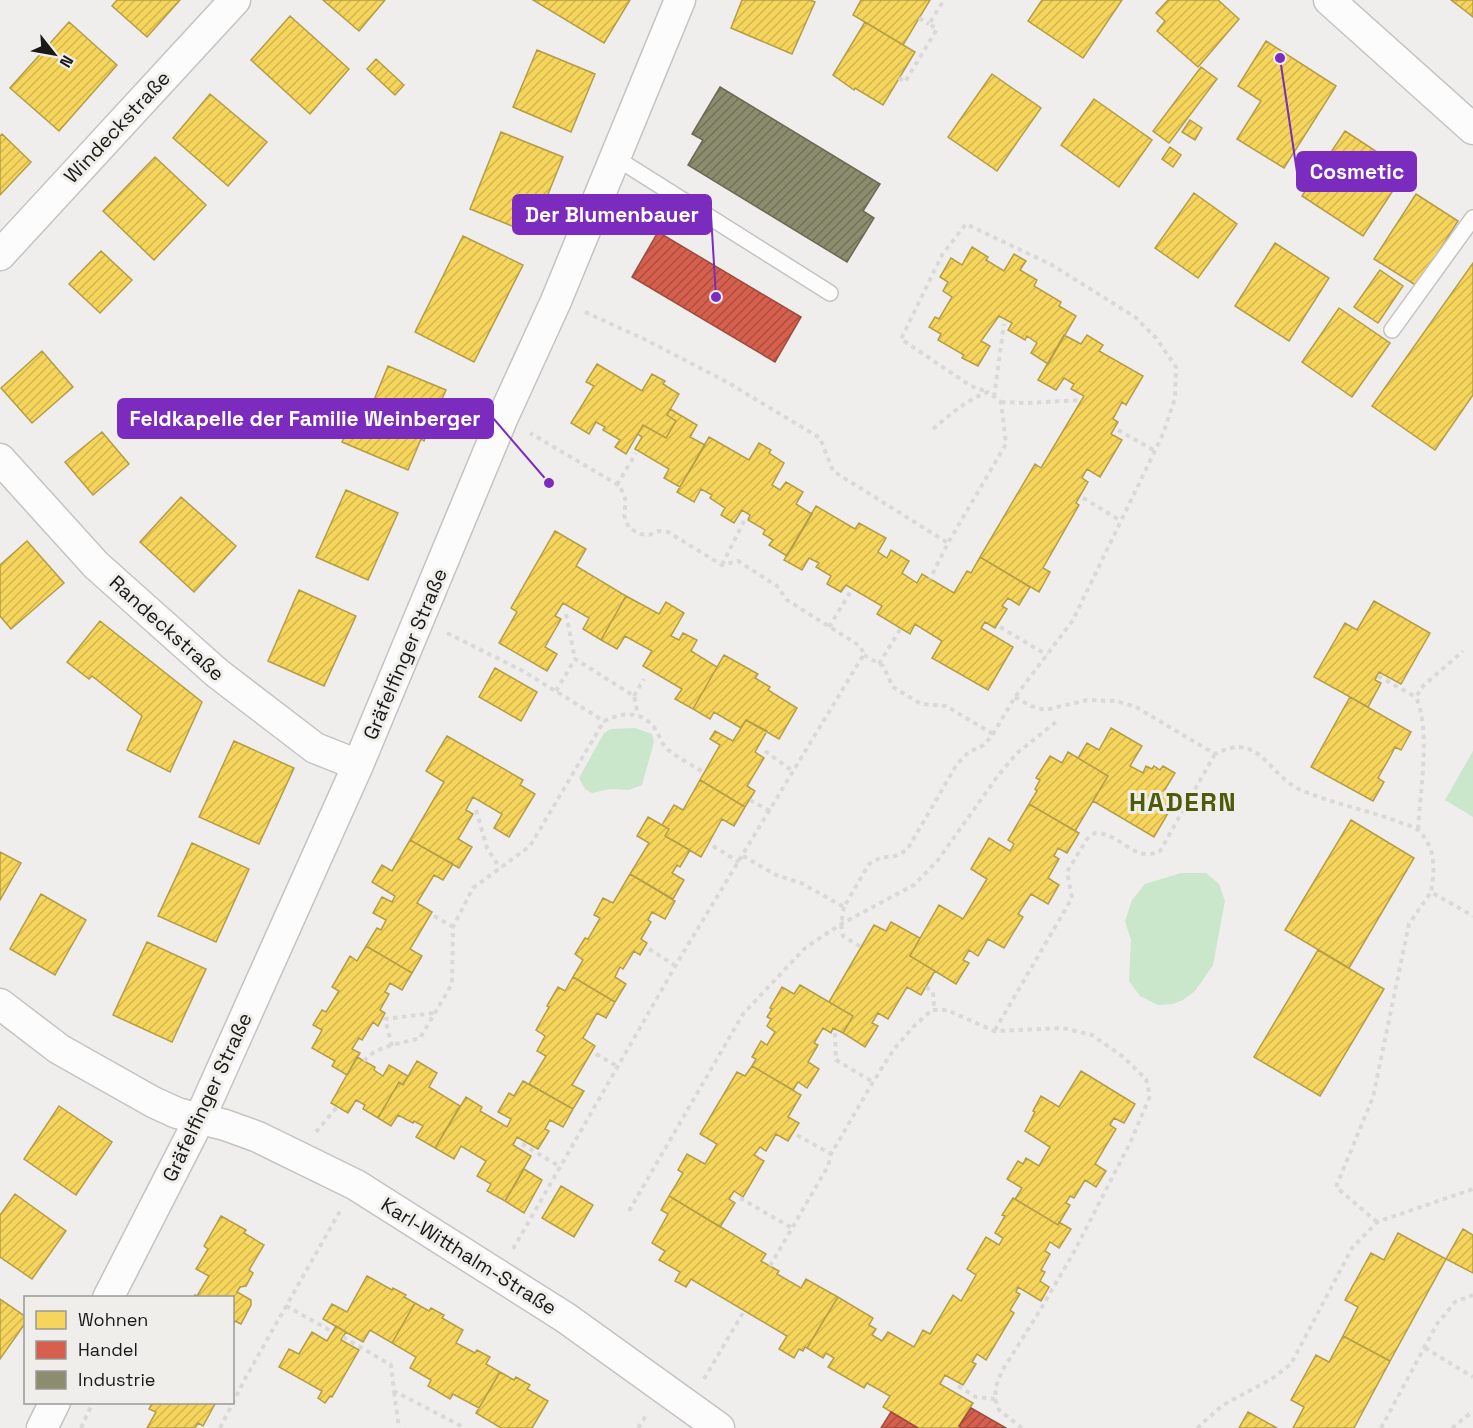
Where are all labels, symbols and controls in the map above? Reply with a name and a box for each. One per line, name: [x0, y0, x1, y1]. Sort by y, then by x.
north arrow: [24, 24, 84, 84]
text: N: [55, 51, 78, 71]
street label: Windeckstraße: [58, 65, 176, 189]
callout: Cosmetic: [1297, 152, 1416, 191]
text: Cosmetic: [1310, 158, 1404, 185]
callout: Der Blumenbauer: [513, 195, 711, 234]
text: Der Blumenbauer: [525, 201, 699, 228]
callout: Feldkapelle der Familie Weinberger: [118, 399, 493, 438]
text: Feldkapelle der Familie Weinberger: [129, 405, 481, 432]
street label: Gräfelfinger Straße: [357, 564, 453, 744]
street label: Randeckstraße: [104, 569, 230, 687]
district label: HADERN: [1129, 785, 1237, 819]
street label: Gräfelfinger Straße: [156, 1008, 258, 1186]
street label: Karl-Witthalm-Straße: [376, 1191, 562, 1321]
legend: [24, 1296, 234, 1404]
text: Wohnen: [78, 1308, 148, 1331]
text: Handel: [78, 1338, 138, 1361]
text: Industrie: [78, 1368, 155, 1391]

